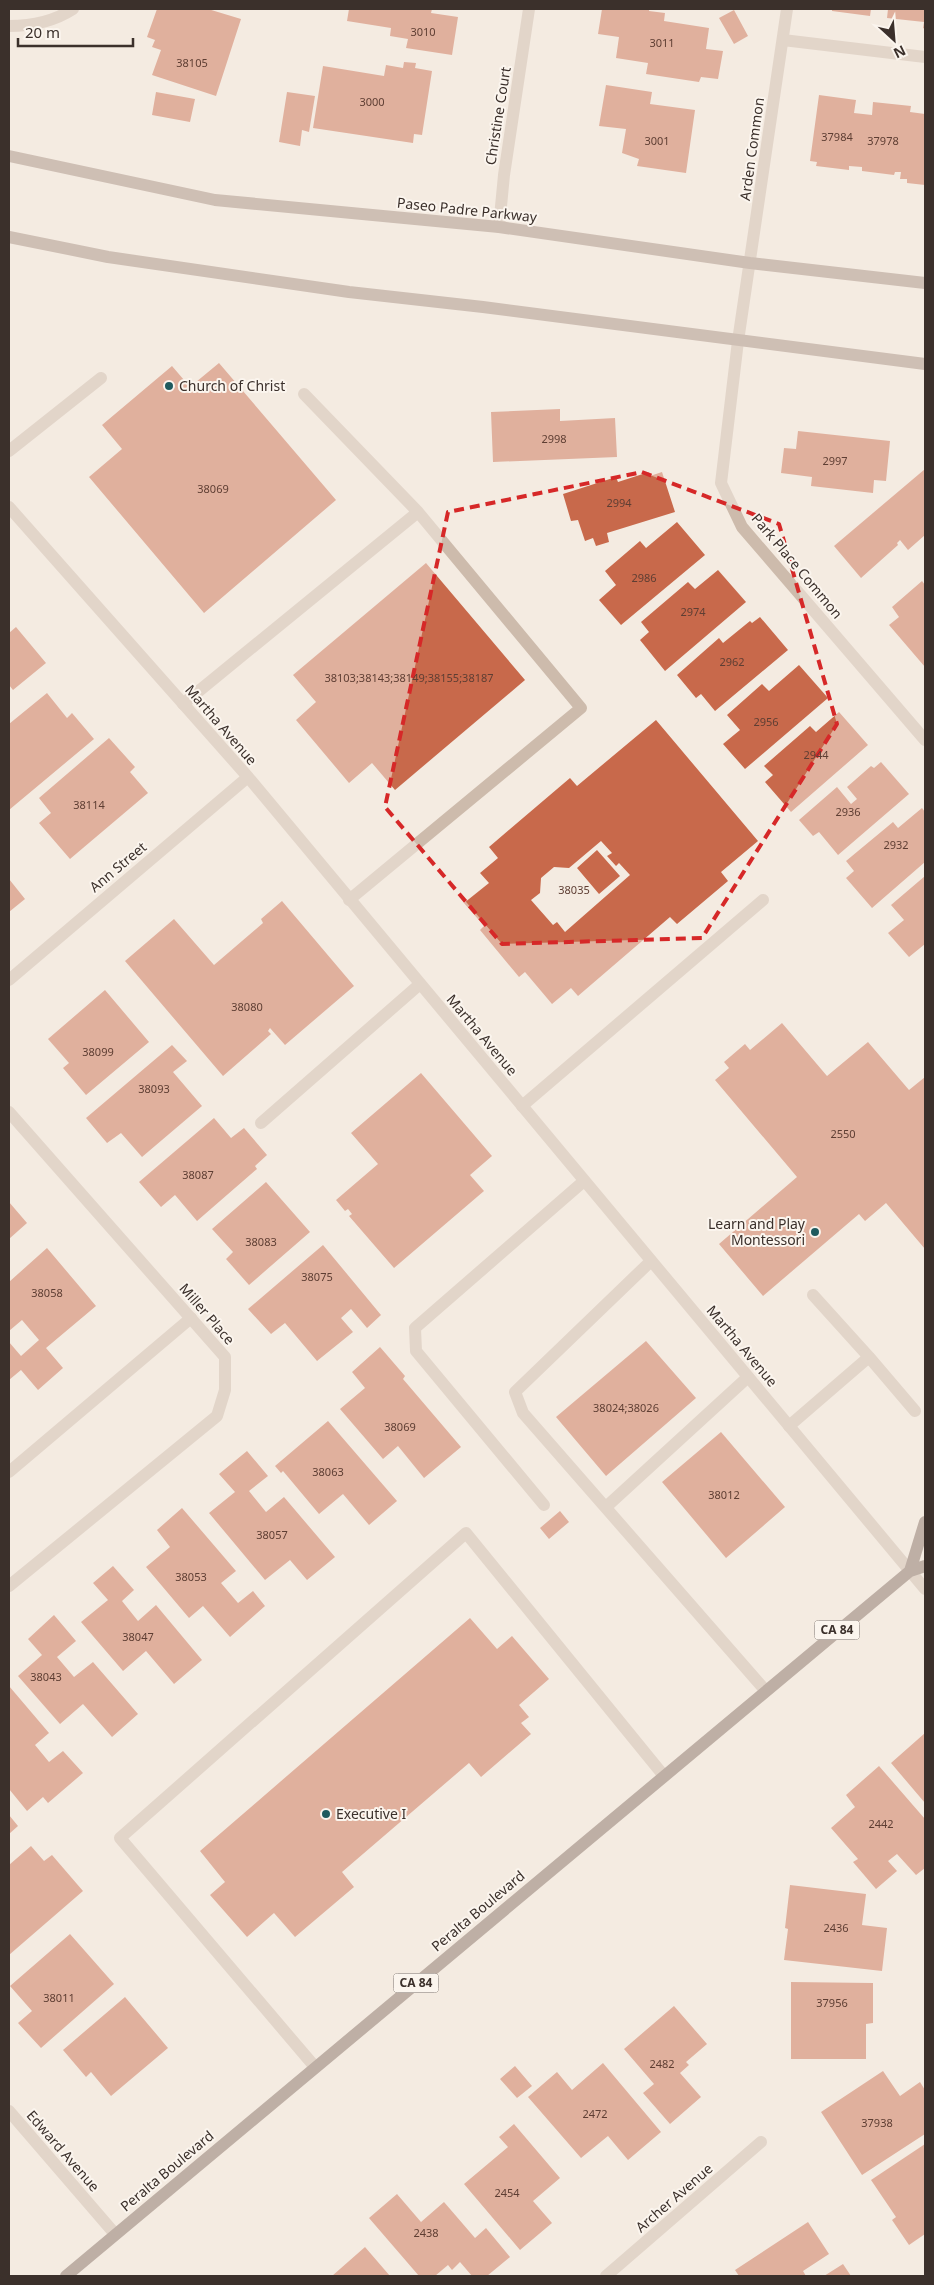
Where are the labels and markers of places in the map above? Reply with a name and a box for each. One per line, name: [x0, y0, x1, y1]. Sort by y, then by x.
place label: Church of Christ: [179, 376, 285, 395]
marker: Church of Christ: [163, 380, 175, 392]
place label: Learn and Play Montessori: [708, 1214, 806, 1249]
marker: Learn and Play Montessori: [809, 1226, 821, 1238]
place label: Executive I: [336, 1804, 406, 1823]
marker: Executive I: [320, 1808, 332, 1820]

